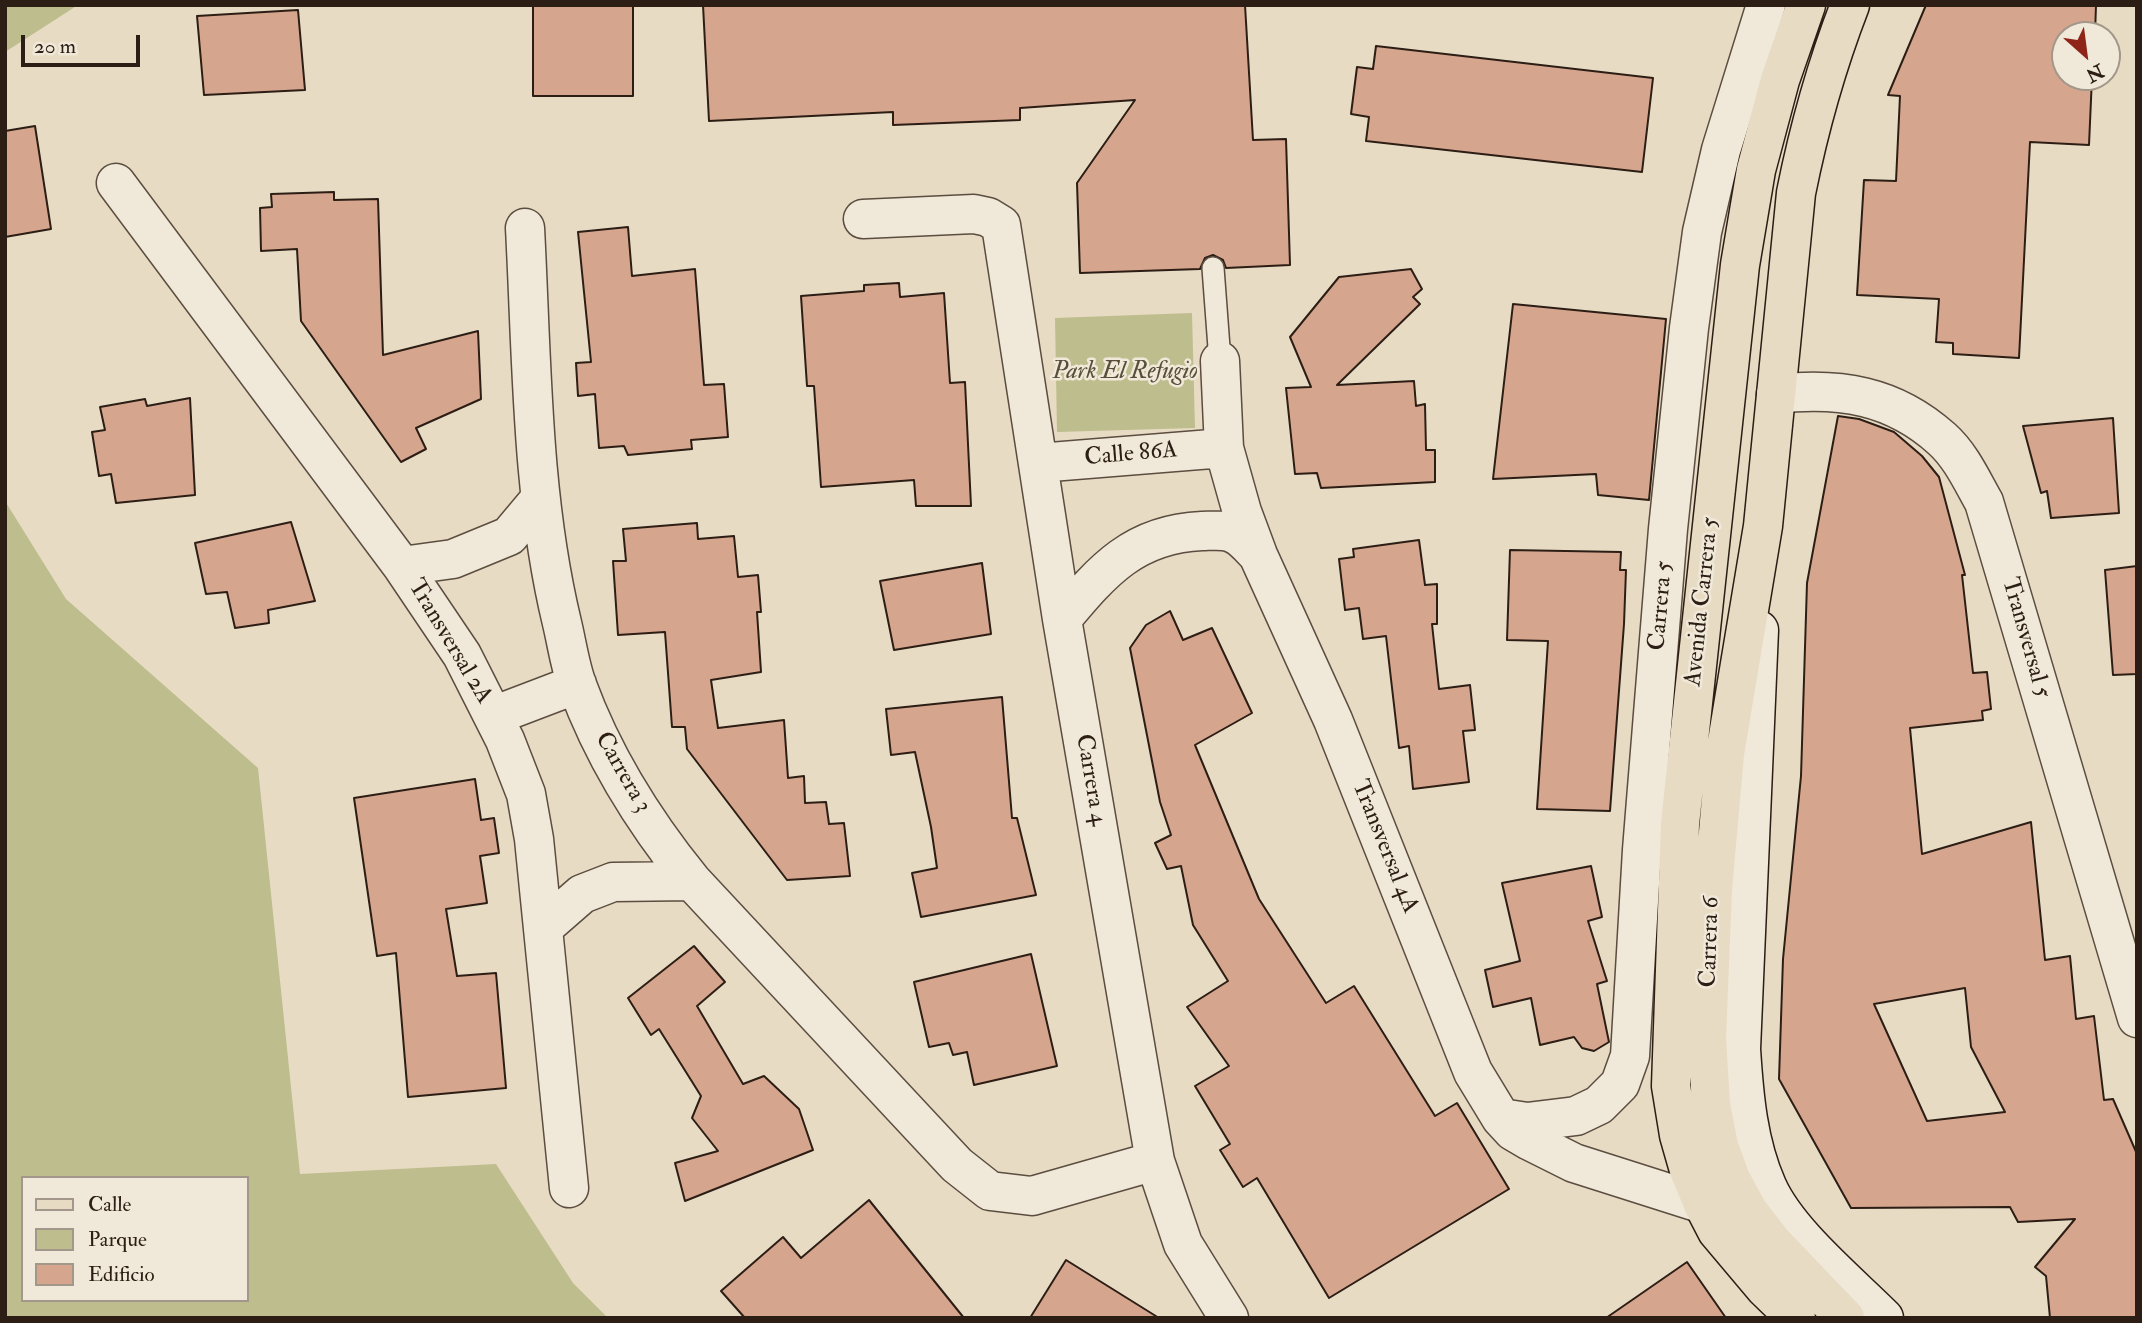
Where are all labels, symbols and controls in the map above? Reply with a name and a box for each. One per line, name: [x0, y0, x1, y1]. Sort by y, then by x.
scale bar: [24, 21, 144, 65]
north arrow: [2051, 21, 2121, 91]
text: 20 m: [34, 33, 76, 60]
text: N: [2082, 58, 2108, 87]
park label: Park El Refugio: [1052, 359, 1198, 387]
street label: Calle 86A: [1083, 437, 1179, 473]
street label: Avenida Carrera 5: [1680, 516, 1726, 688]
street label: Carrera 5: [1644, 560, 1680, 652]
street label: Transversal 2A: [400, 574, 498, 710]
street label: Transversal 5: [1994, 575, 2056, 701]
street label: Carrera 3: [587, 728, 657, 818]
street label: Carrera 4: [1068, 732, 1112, 828]
street label: Transversal 4A: [1344, 776, 1424, 918]
street label: Carrera 6: [1695, 896, 1727, 988]
legend: [21, 1176, 248, 1302]
text: Calle: [88, 1191, 131, 1218]
text: Parque: [88, 1226, 147, 1253]
text: Edificio: [88, 1261, 155, 1288]

